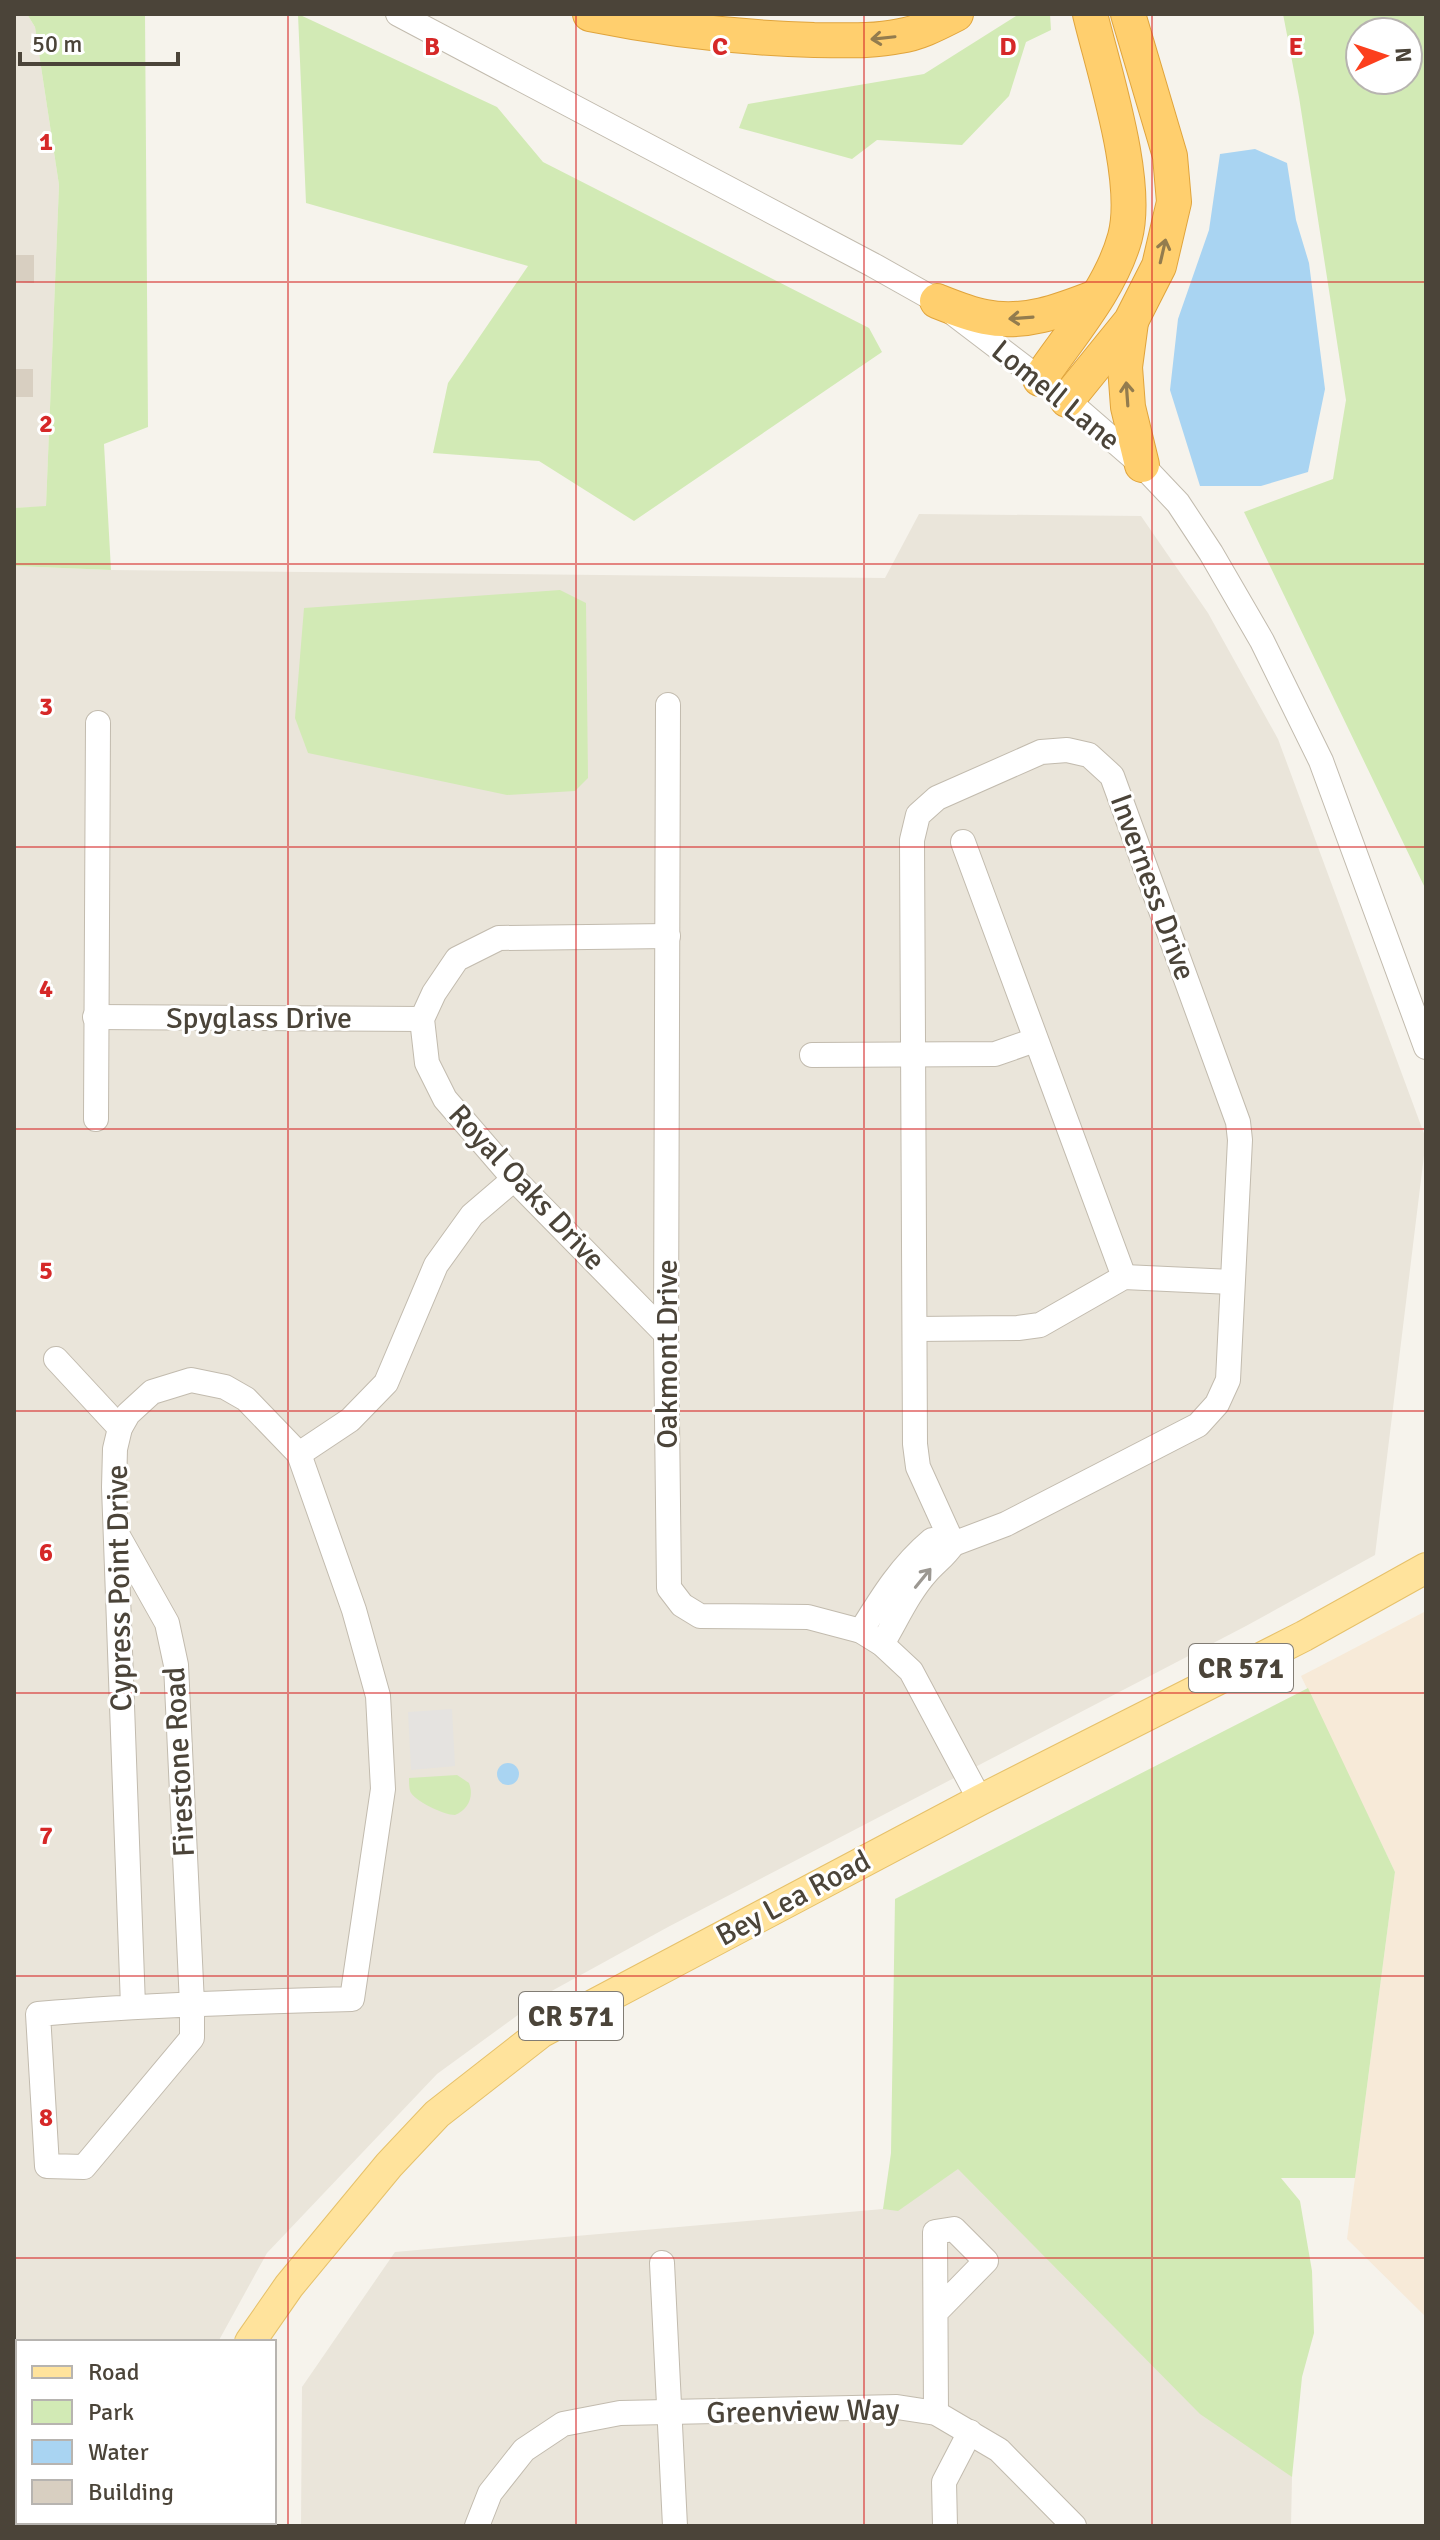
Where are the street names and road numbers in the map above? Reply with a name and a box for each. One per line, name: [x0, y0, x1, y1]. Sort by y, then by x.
street label: Lomell Lane: [984, 332, 1128, 459]
street label: Inverness Drive: [1102, 789, 1203, 985]
street label: Spyglass Drive: [166, 1000, 352, 1037]
street label: Royal Oaks Drive: [440, 1097, 613, 1278]
street label: Oakmont Drive: [649, 1259, 686, 1449]
street label: Cypress Point Drive: [99, 1464, 140, 1712]
road number: CR 571: [1189, 1644, 1293, 1692]
street label: Firestone Road: [156, 1666, 203, 1858]
street label: Bey Lea Road: [710, 1842, 877, 1955]
road number: CR 571: [519, 1992, 623, 2040]
street label: Greenview Way: [706, 2391, 900, 2432]

